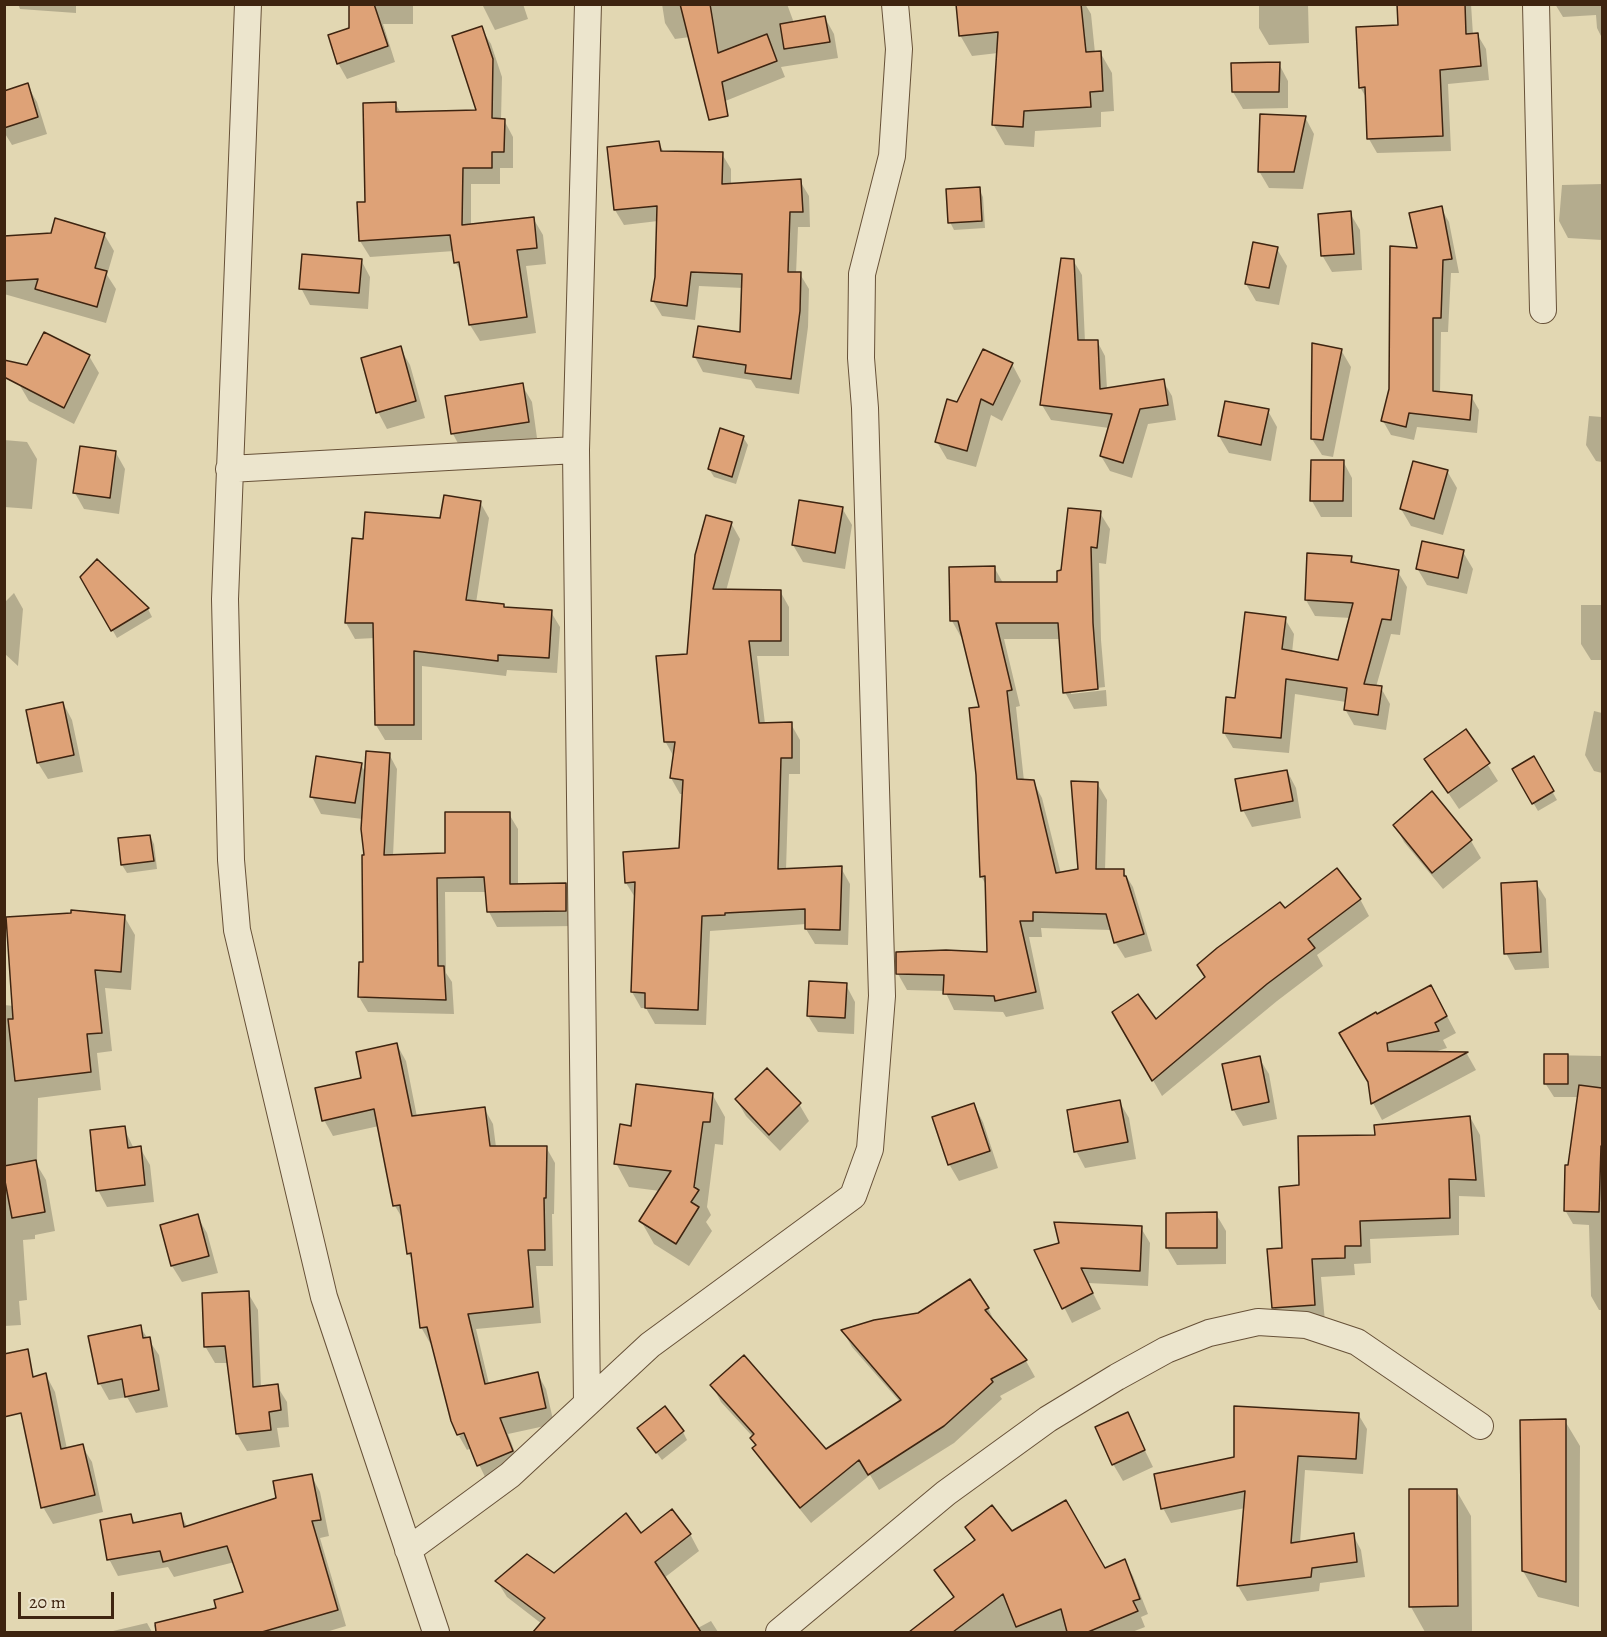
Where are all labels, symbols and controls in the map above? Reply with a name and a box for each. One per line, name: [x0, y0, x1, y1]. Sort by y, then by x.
scale bar: [21, 1580, 117, 1618]
text: 20 m: [29, 1590, 66, 1614]

